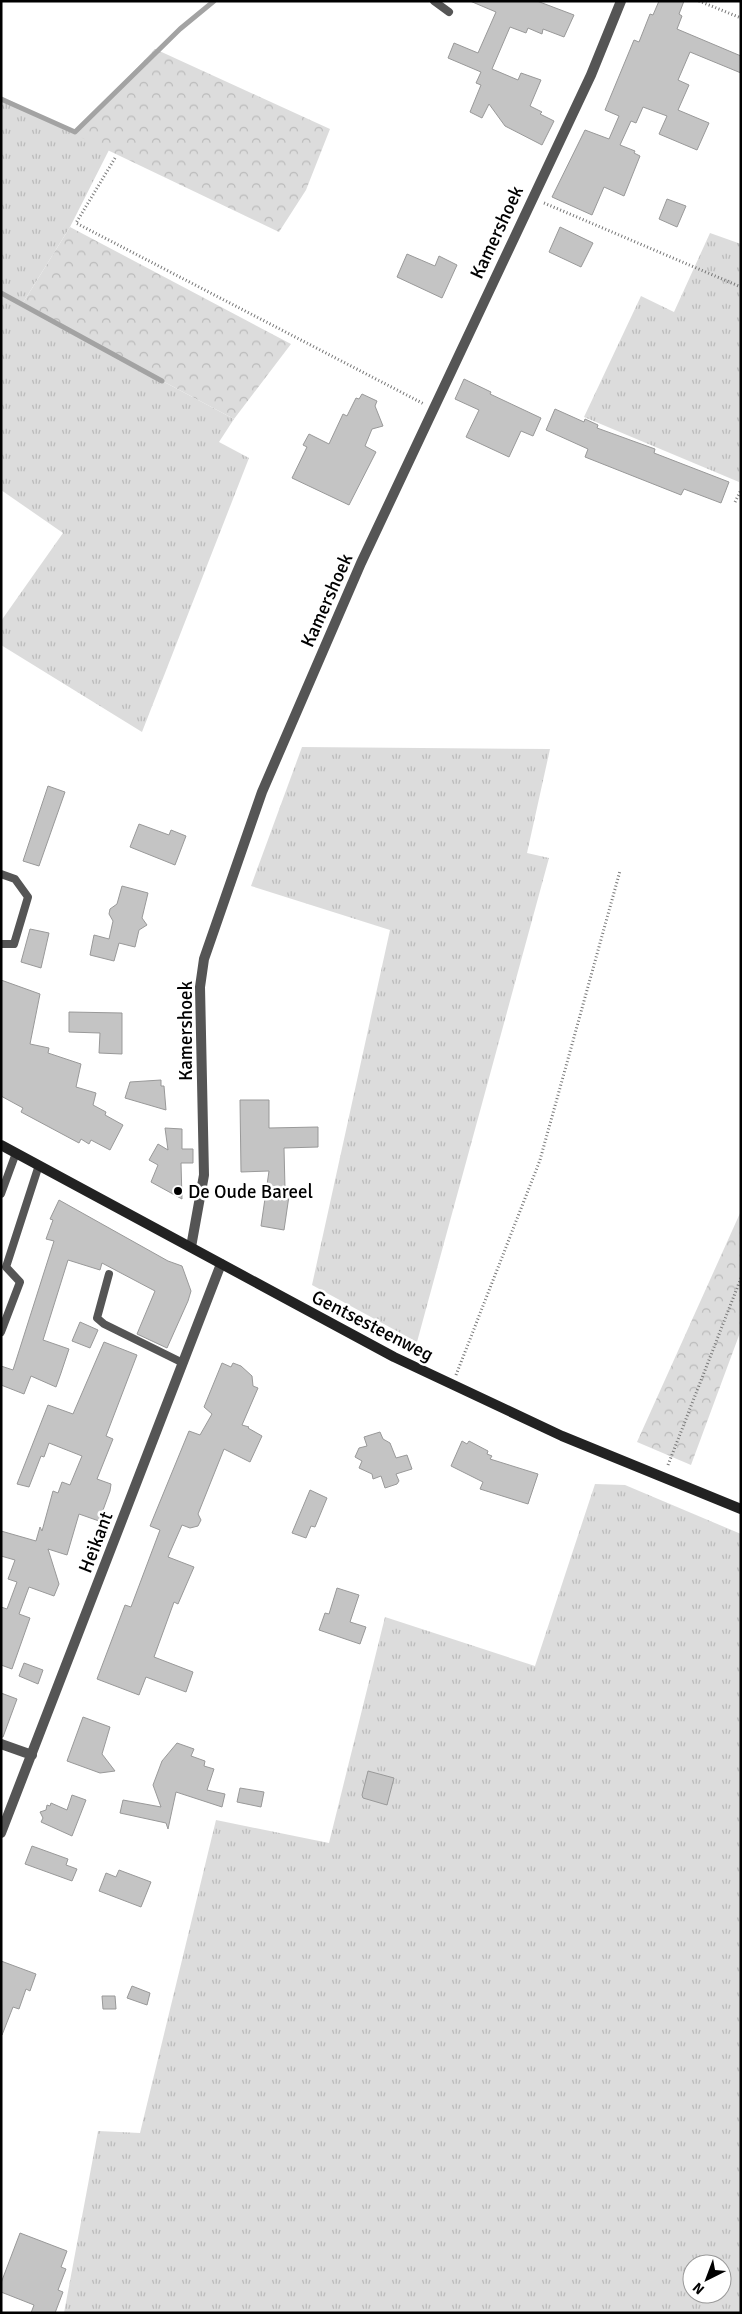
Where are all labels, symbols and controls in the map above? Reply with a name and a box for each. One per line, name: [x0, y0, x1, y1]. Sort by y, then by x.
street label: Kamershoek: [465, 182, 529, 283]
street label: Kamershoek: [296, 549, 358, 651]
street label: Kamershoek: [174, 980, 198, 1081]
place label: De Oude Bareel: [188, 1180, 313, 1204]
marker: De Oude Bareel: [172, 1185, 184, 1197]
street label: Gentsesteenweg: [308, 1285, 437, 1367]
street label: Heikant: [73, 1508, 119, 1576]
north arrow: [682, 2254, 732, 2304]
text: N: [689, 2279, 708, 2298]

